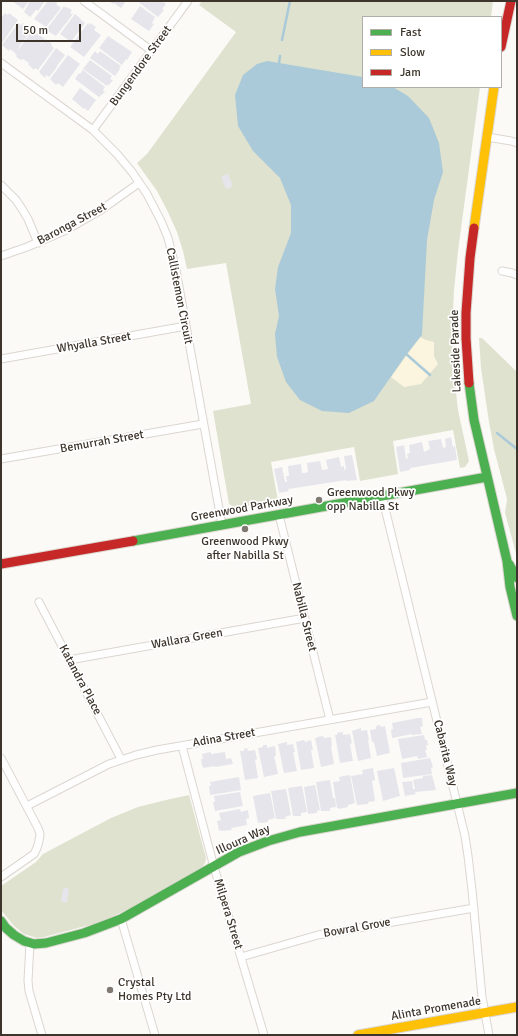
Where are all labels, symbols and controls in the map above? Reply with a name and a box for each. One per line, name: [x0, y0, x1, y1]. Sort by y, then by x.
scale bar: [18, 16, 83, 42]
legend: [362, 16, 502, 88]
text: 50 m: [23, 23, 48, 38]
street label: Bungendore Street: [107, 23, 175, 109]
text: Fast: [400, 25, 421, 40]
text: Slow: [400, 45, 425, 60]
text: Jam: [400, 65, 421, 80]
street label: Baronga Street: [35, 200, 109, 248]
street label: Callistemon Circuit: [163, 247, 195, 345]
street label: Lakeside Parade: [447, 309, 465, 393]
street label: Whyalla Street: [56, 329, 132, 357]
street label: Bemurrah Street: [59, 428, 145, 456]
place label: Greenwood Pkwy opp Nabilla St: [327, 486, 414, 514]
street label: Greenwood Parkway: [190, 493, 294, 525]
marker: Greenwood Pkwy opp Nabilla St: [314, 495, 324, 505]
marker: Greenwood Pkwy after Nabilla St: [240, 524, 250, 534]
place label: Greenwood Pkwy after Nabilla St: [201, 535, 289, 563]
street label: Nabilla Street: [288, 581, 320, 653]
street label: Wallara Green: [150, 626, 224, 652]
street label: Katandra Place: [55, 642, 105, 718]
street label: Cabarita Way: [430, 718, 460, 788]
street label: Adina Street: [192, 725, 256, 751]
street label: Illoura Way: [214, 822, 272, 858]
street label: Milpera Street: [210, 877, 246, 951]
street label: Bowral Grove: [322, 915, 392, 941]
place label: Crystal Homes Pty Ltd: [118, 976, 191, 1004]
marker: Crystal Homes Pty Ltd: [105, 985, 115, 995]
street label: Alinta Promenade: [390, 994, 482, 1024]

